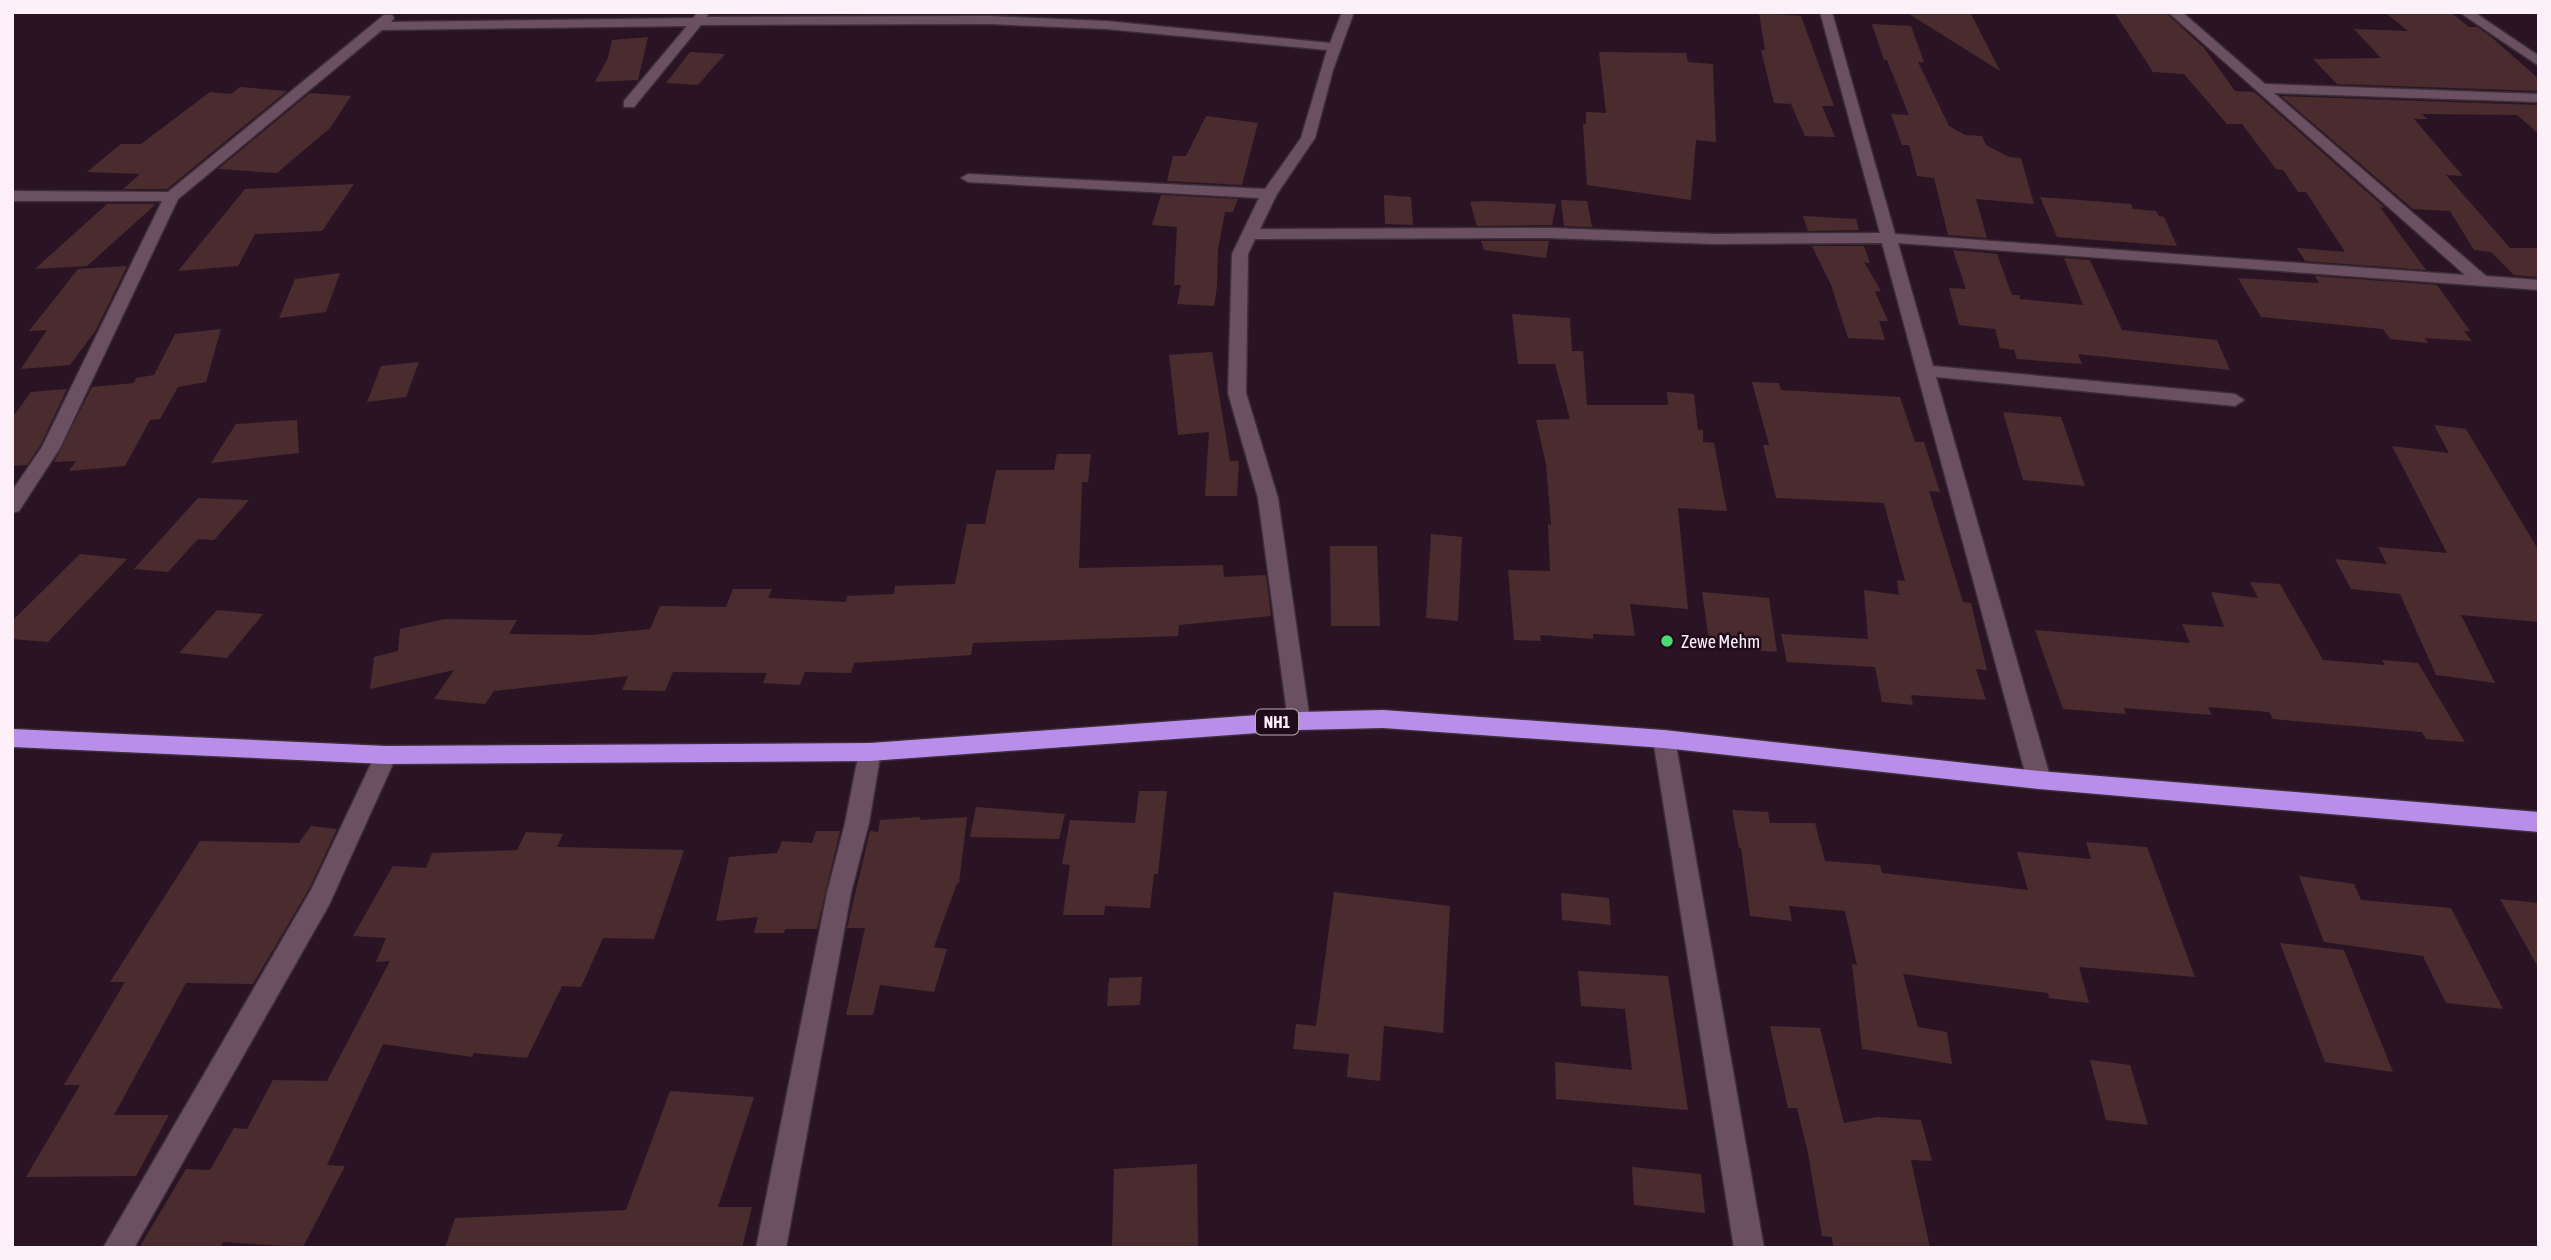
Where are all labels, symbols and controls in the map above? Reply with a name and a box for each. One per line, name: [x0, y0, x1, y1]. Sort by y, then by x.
place label: Zewe Mehm: [1681, 631, 1760, 652]
marker: Zewe Mehm: [1659, 633, 1675, 649]
road number: NH1: [1256, 709, 1298, 734]

